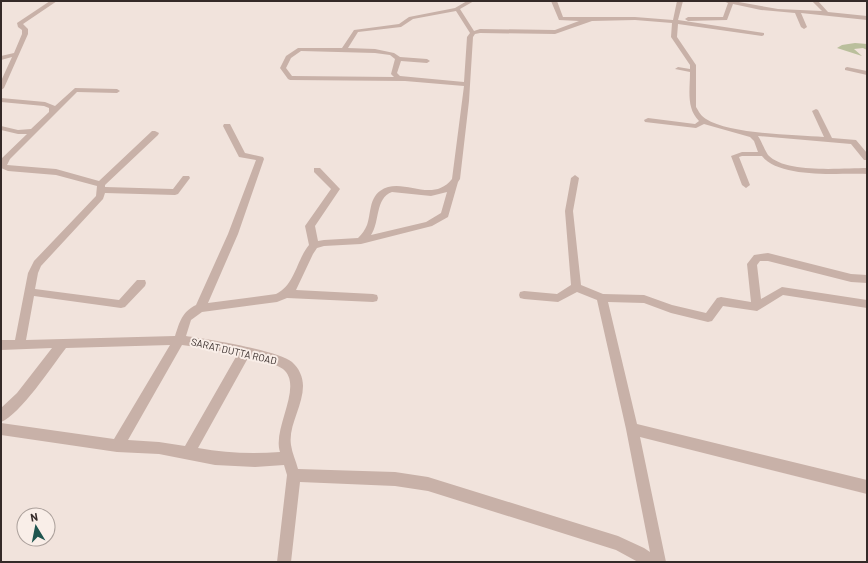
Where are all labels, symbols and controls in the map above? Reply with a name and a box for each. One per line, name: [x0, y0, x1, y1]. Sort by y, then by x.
street label: SARAT DUTTA ROAD: [190, 335, 278, 367]
north arrow: [16, 507, 56, 547]
text: N: [29, 510, 39, 524]

